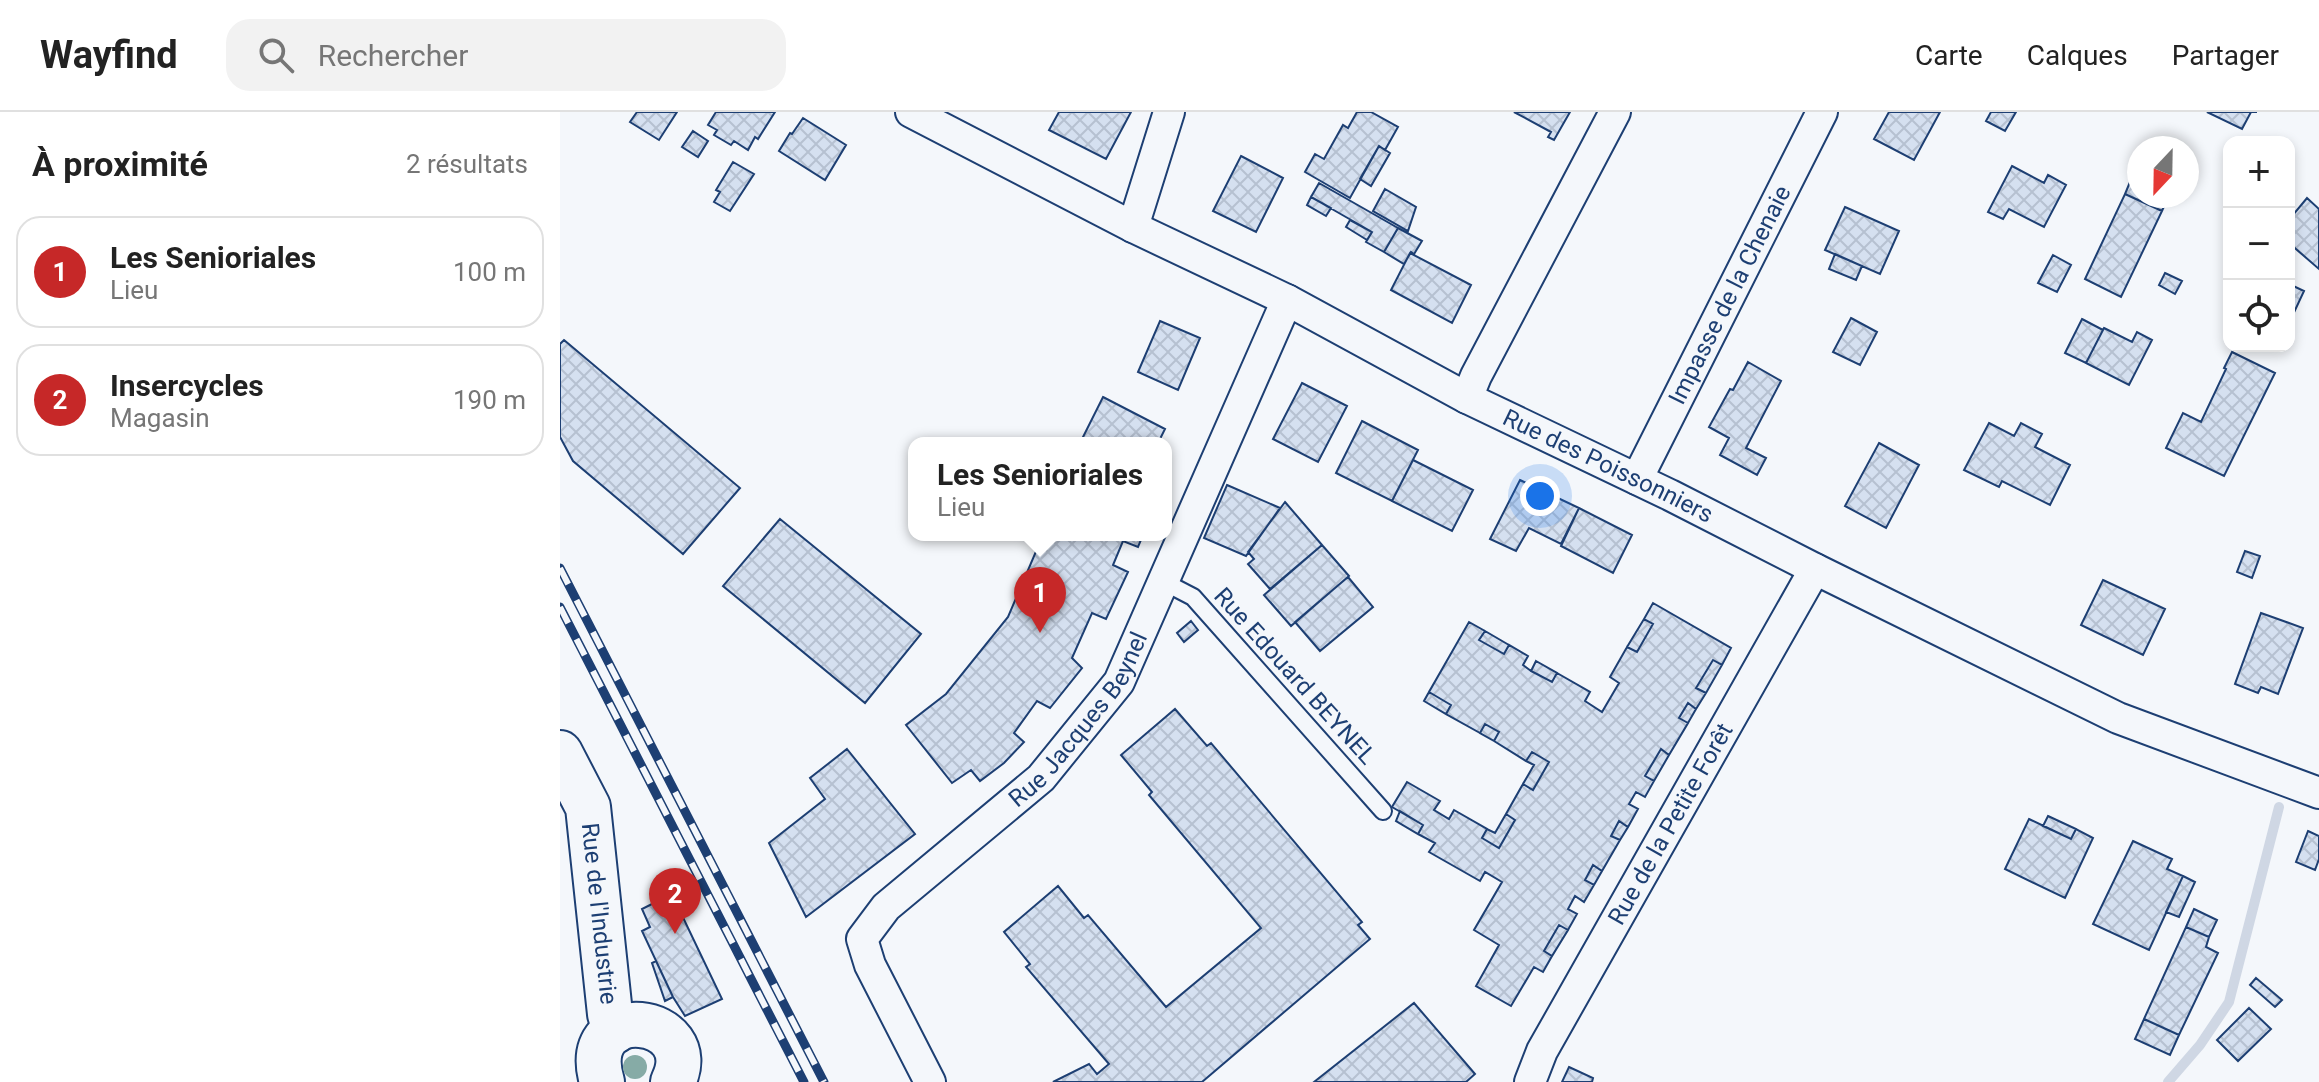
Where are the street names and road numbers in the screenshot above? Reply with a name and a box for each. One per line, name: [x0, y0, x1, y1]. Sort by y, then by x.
street label: Impasse de la Chenaie: [1663, 181, 1797, 409]
street label: Rue des Poissonniers: [1499, 403, 1718, 529]
street label: Rue Edouard BEYNEL: [1208, 582, 1382, 770]
street label: Rue Jacques Beynel: [1003, 628, 1153, 813]
street label: Rue de la Petite Forêt: [1602, 718, 1739, 930]
street label: Rue de l'Industrie: [576, 821, 623, 1006]

